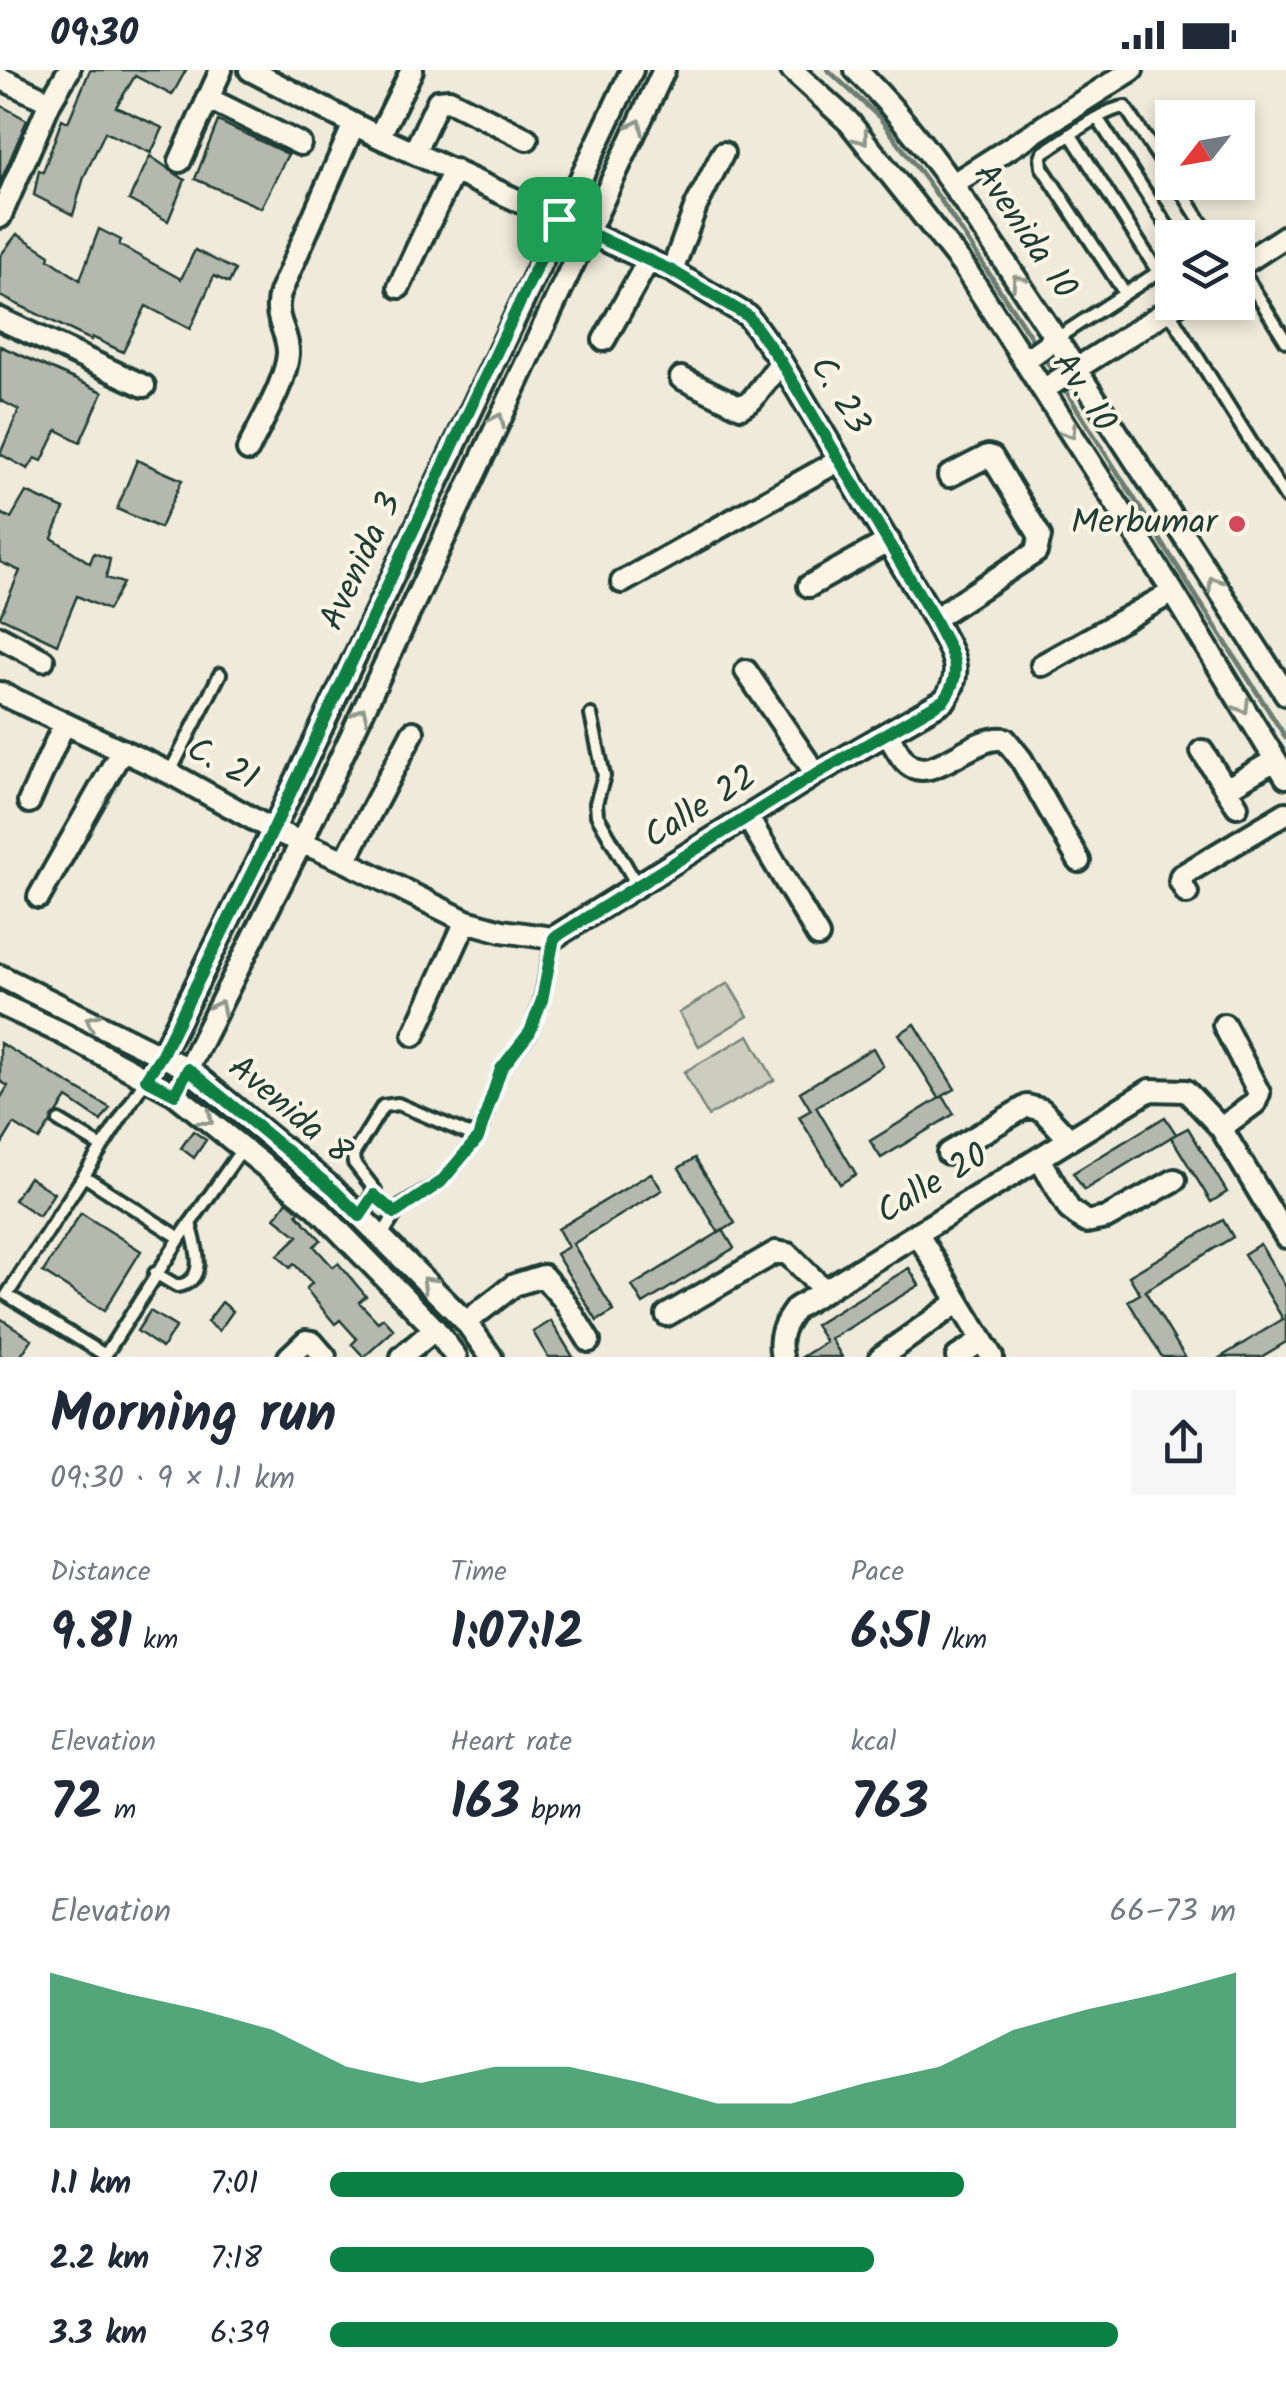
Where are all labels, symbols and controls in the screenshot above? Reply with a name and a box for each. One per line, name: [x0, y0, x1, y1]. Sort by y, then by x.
text: 09:30: [50, 5, 138, 65]
north arrow: [1155, 100, 1255, 200]
map controls: [1155, 100, 1255, 320]
one-way arrow: [625, 118, 645, 136]
one-way arrow: [850, 127, 868, 145]
street label: Avenida 10: [957, 152, 1091, 312]
pin: [517, 177, 602, 262]
icon: arrive: [532, 192, 587, 247]
button: layers: [1155, 220, 1255, 320]
one-way arrow: [1011, 274, 1030, 292]
street label: Av. 10: [1036, 341, 1130, 445]
street label: C. 23: [793, 346, 885, 446]
one-way arrow: [486, 412, 506, 430]
one-way arrow: [1057, 421, 1076, 439]
street label: Avenida 3: [306, 484, 418, 640]
place label: Merbumar: [1071, 496, 1219, 552]
marker: Merbumar: [1226, 513, 1248, 535]
one-way arrow: [1208, 576, 1227, 594]
one-way arrow: [1231, 696, 1250, 714]
one-way arrow: [348, 706, 368, 724]
street label: C. 21: [176, 723, 268, 807]
street label: Calle 22: [633, 751, 769, 865]
one-way arrow: [207, 999, 227, 1017]
one-way arrow: [84, 1013, 102, 1033]
street label: Avenida 8: [214, 1042, 364, 1181]
one-way arrow: [195, 1107, 213, 1125]
street label: Calle 20: [866, 1130, 1000, 1240]
one-way arrow: [422, 1277, 440, 1295]
text: Morning run: [50, 1373, 337, 1460]
button: share: [1131, 1390, 1236, 1495]
text: 09:30 · 9 × 1.1 km: [50, 1454, 295, 1505]
text: Distance: [50, 1550, 151, 1595]
text: Time: [450, 1550, 507, 1595]
text: Pace: [851, 1550, 904, 1595]
text: 9.81: [50, 1595, 132, 1675]
text: 1:07:12: [450, 1595, 584, 1675]
text: 6:51: [851, 1595, 930, 1675]
text: km: [132, 1618, 178, 1663]
text: /km: [930, 1618, 987, 1663]
text: Elevation: [50, 1720, 156, 1765]
text: Heart rate: [450, 1720, 572, 1765]
text: kcal: [851, 1720, 896, 1765]
text: 72: [50, 1765, 103, 1845]
text: 163: [450, 1765, 520, 1845]
text: 763: [851, 1765, 929, 1845]
text: m: [103, 1788, 136, 1833]
text: bpm: [520, 1788, 582, 1833]
text: Elevation: [50, 1887, 171, 1938]
text: 66–73 m: [1110, 1887, 1236, 1938]
text: 1.1 km: [50, 2159, 131, 2210]
text: 7:01: [210, 2159, 259, 2210]
text: 2.2 km: [50, 2234, 149, 2285]
text: 7:18: [210, 2234, 262, 2285]
text: 3.3 km: [50, 2309, 147, 2360]
text: 6:39: [210, 2309, 270, 2360]

